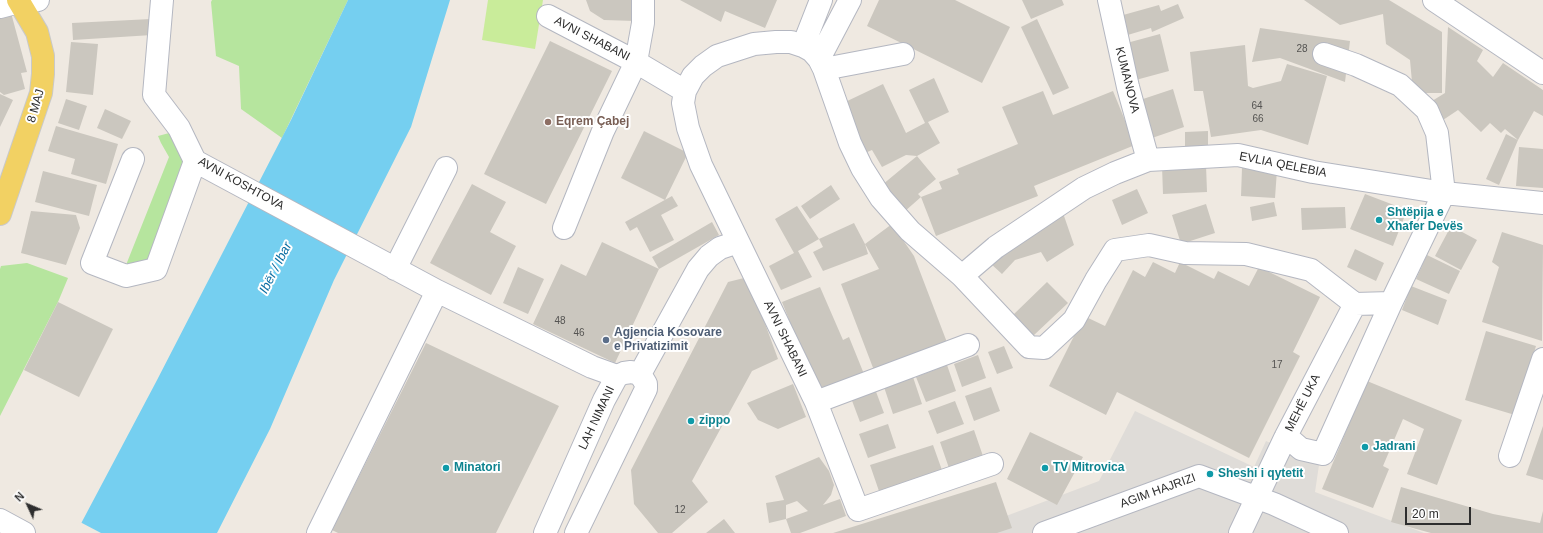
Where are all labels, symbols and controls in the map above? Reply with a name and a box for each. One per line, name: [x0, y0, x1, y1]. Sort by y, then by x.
street label: AVNI SHABANI: [552, 14, 632, 64]
house number: 28: [1296, 43, 1308, 55]
street label: KUMANOVA: [1112, 45, 1142, 115]
street label: 8 MAJ: [24, 88, 48, 124]
house number: 64: [1251, 100, 1263, 112]
house number: 66: [1252, 113, 1264, 125]
place label: Eqrem Çabej: [556, 115, 629, 129]
marker: Eqrem Çabej: [543, 117, 553, 127]
street label: EVLIA QELEBIA: [1238, 149, 1328, 181]
street label: AVNI KOSHTOVA: [196, 154, 286, 214]
place label: Shtëpija e Xhafer Devës: [1387, 206, 1463, 234]
marker: Shtëpija e Xhafer Devës: [1374, 215, 1384, 225]
water label: Ibër / Ibar: [256, 240, 296, 296]
street label: AVNI SHABANI: [760, 298, 810, 380]
house number: 48: [554, 315, 566, 327]
place label: Agjencia Kosovare e Privatizimit: [614, 326, 722, 354]
house number: 46: [573, 327, 585, 339]
marker: Agjencia Kosovare e Privatizimit: [601, 335, 611, 345]
house number: 17: [1271, 359, 1283, 371]
street label: MEHË UKA: [1282, 372, 1324, 434]
street label: LAH NIMANI: [576, 384, 618, 452]
place label: zippo: [699, 414, 730, 428]
marker: zippo: [686, 416, 696, 426]
place label: Jadrani: [1373, 440, 1416, 454]
marker: Jadrani: [1360, 442, 1370, 452]
place label: Minatori: [454, 461, 501, 475]
place label: TV Mitrovica: [1053, 461, 1124, 475]
marker: Minatori: [441, 463, 451, 473]
marker: TV Mitrovica: [1040, 463, 1050, 473]
place label: Sheshi i qytetit: [1218, 467, 1303, 481]
marker: Sheshi i qytetit: [1205, 469, 1215, 479]
street label: AGIM HAJRIZI: [1118, 471, 1198, 511]
north arrow: [8, 485, 48, 525]
text: N: [12, 490, 26, 504]
scale bar: [1407, 499, 1473, 525]
house number: 12: [674, 504, 686, 516]
text: 20 m: [1412, 507, 1439, 521]

